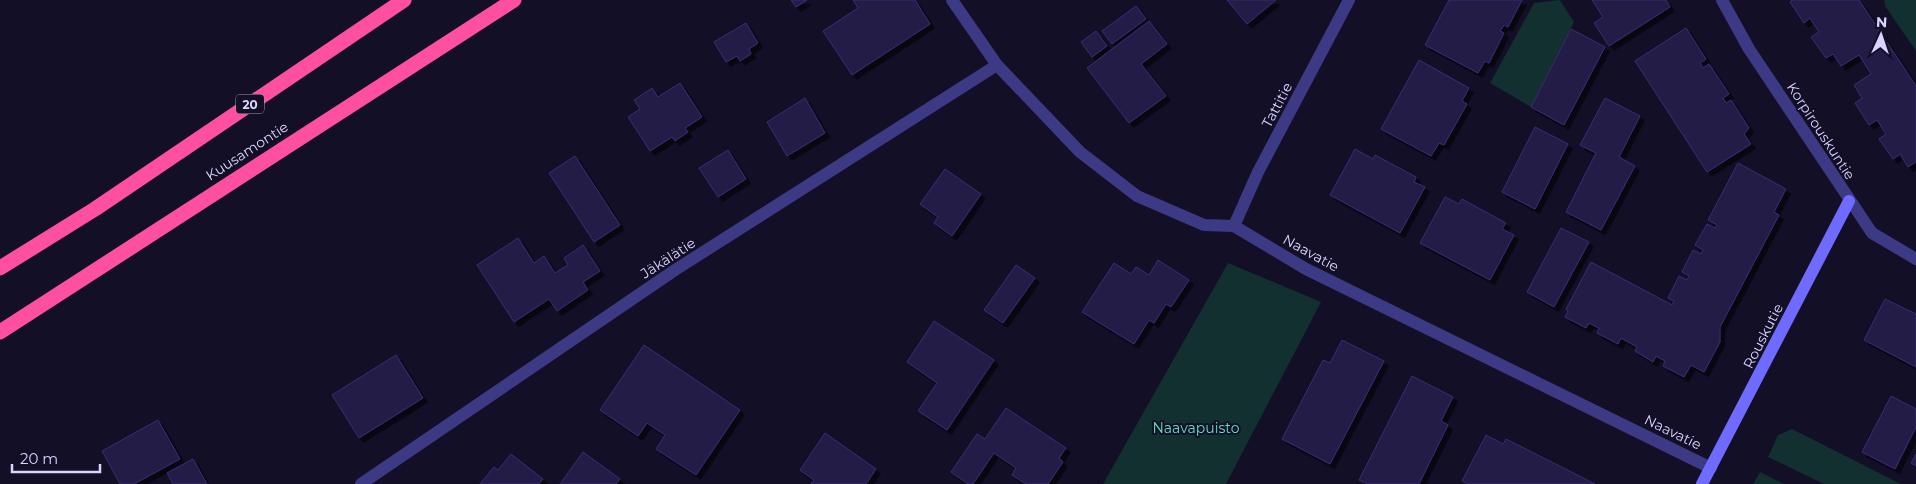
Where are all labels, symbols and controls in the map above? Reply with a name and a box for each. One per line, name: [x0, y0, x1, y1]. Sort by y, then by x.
north arrow: [1856, 10, 1906, 60]
text: N: [1876, 13, 1888, 31]
street label: Tattitie: [1258, 79, 1296, 131]
street label: Korpirouskuntie: [1783, 79, 1859, 183]
road number: 20: [236, 95, 264, 114]
street label: Kuusamontie: [202, 118, 292, 184]
street label: Naavatie: [1280, 230, 1342, 276]
street label: Jäkälätie: [636, 234, 699, 283]
street label: Rouskutie: [1739, 300, 1787, 372]
street label: Naavatie: [1642, 410, 1704, 454]
park label: Naavapuisto: [1152, 419, 1240, 437]
scale bar: [12, 442, 100, 474]
text: 20 m: [20, 449, 58, 468]

